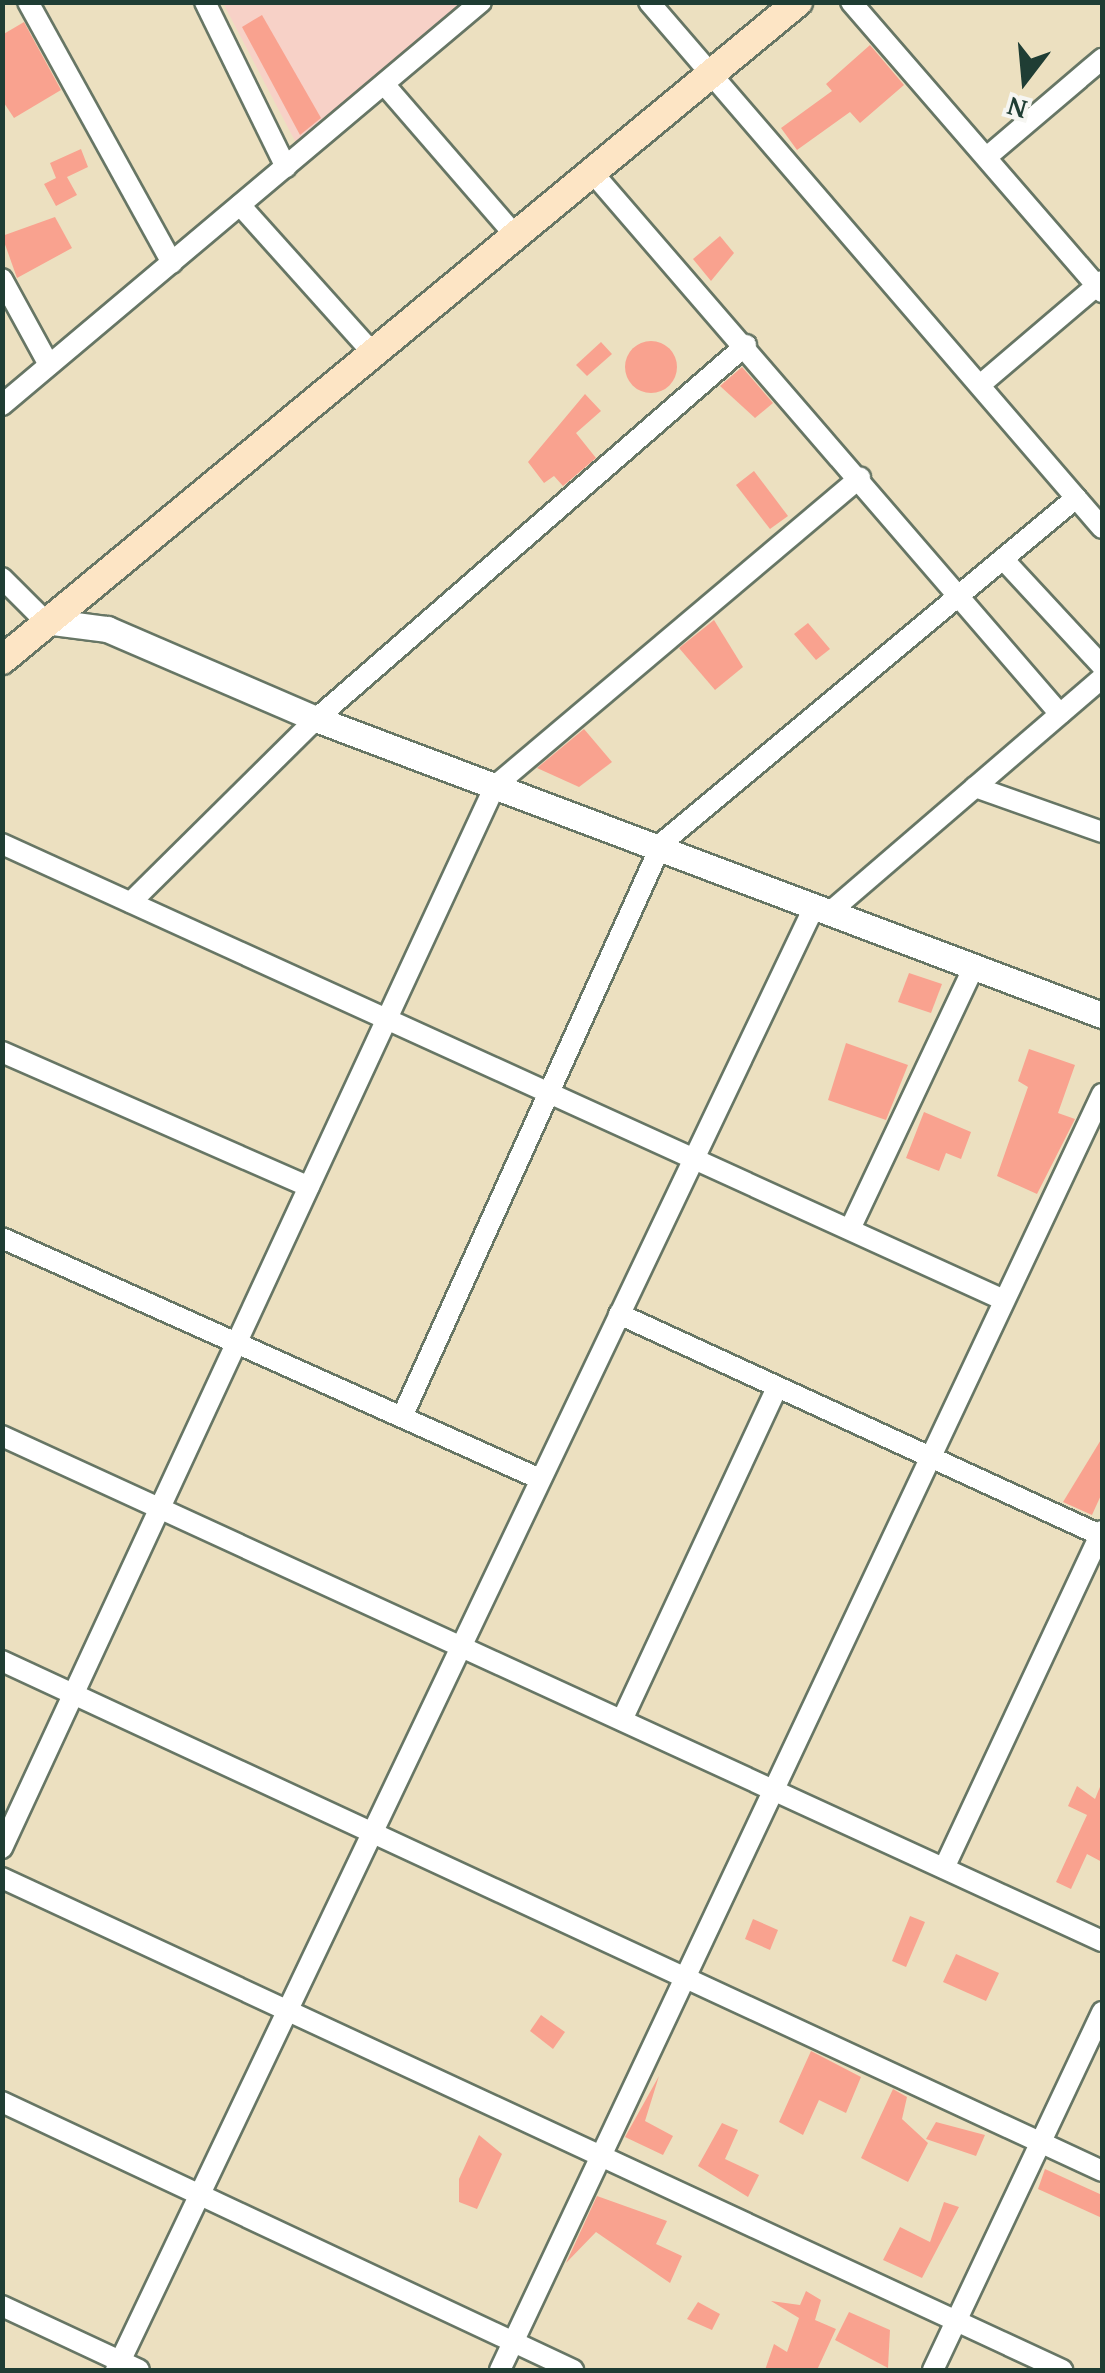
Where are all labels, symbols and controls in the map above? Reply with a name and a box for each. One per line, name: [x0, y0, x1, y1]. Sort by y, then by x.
north arrow: [975, 30, 1075, 130]
text: N: [1002, 87, 1031, 132]

